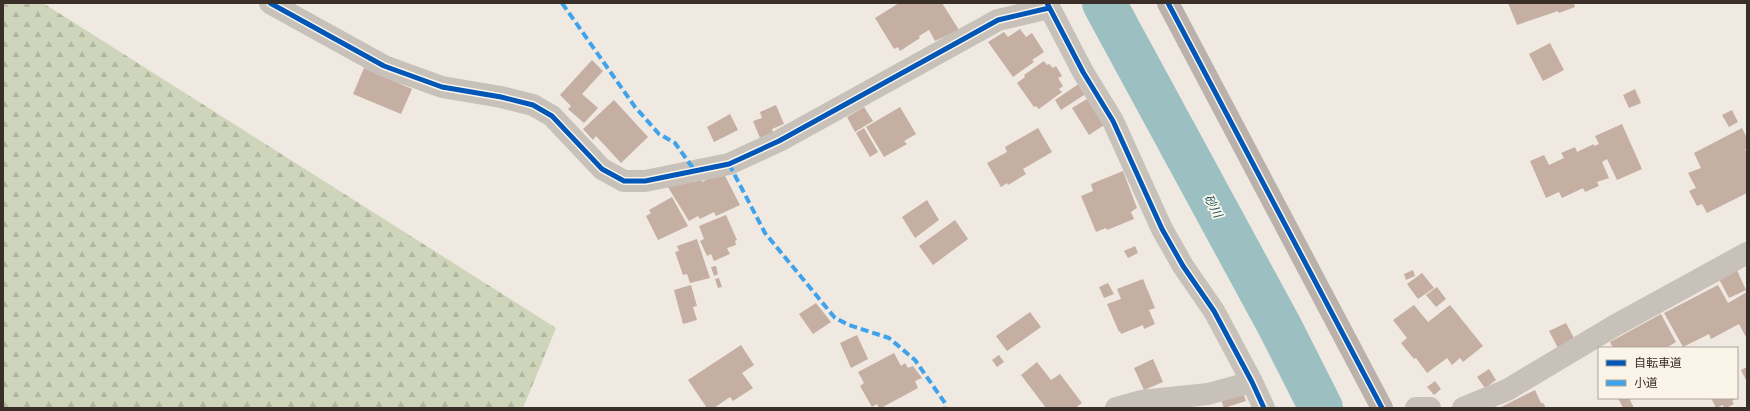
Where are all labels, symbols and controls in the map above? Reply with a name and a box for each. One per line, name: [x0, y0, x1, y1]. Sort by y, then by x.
water label: 砂川: [1201, 192, 1226, 222]
legend: [1598, 347, 1738, 399]
text: 自転車道: [1634, 356, 1682, 370]
text: 小道: [1634, 376, 1658, 390]

